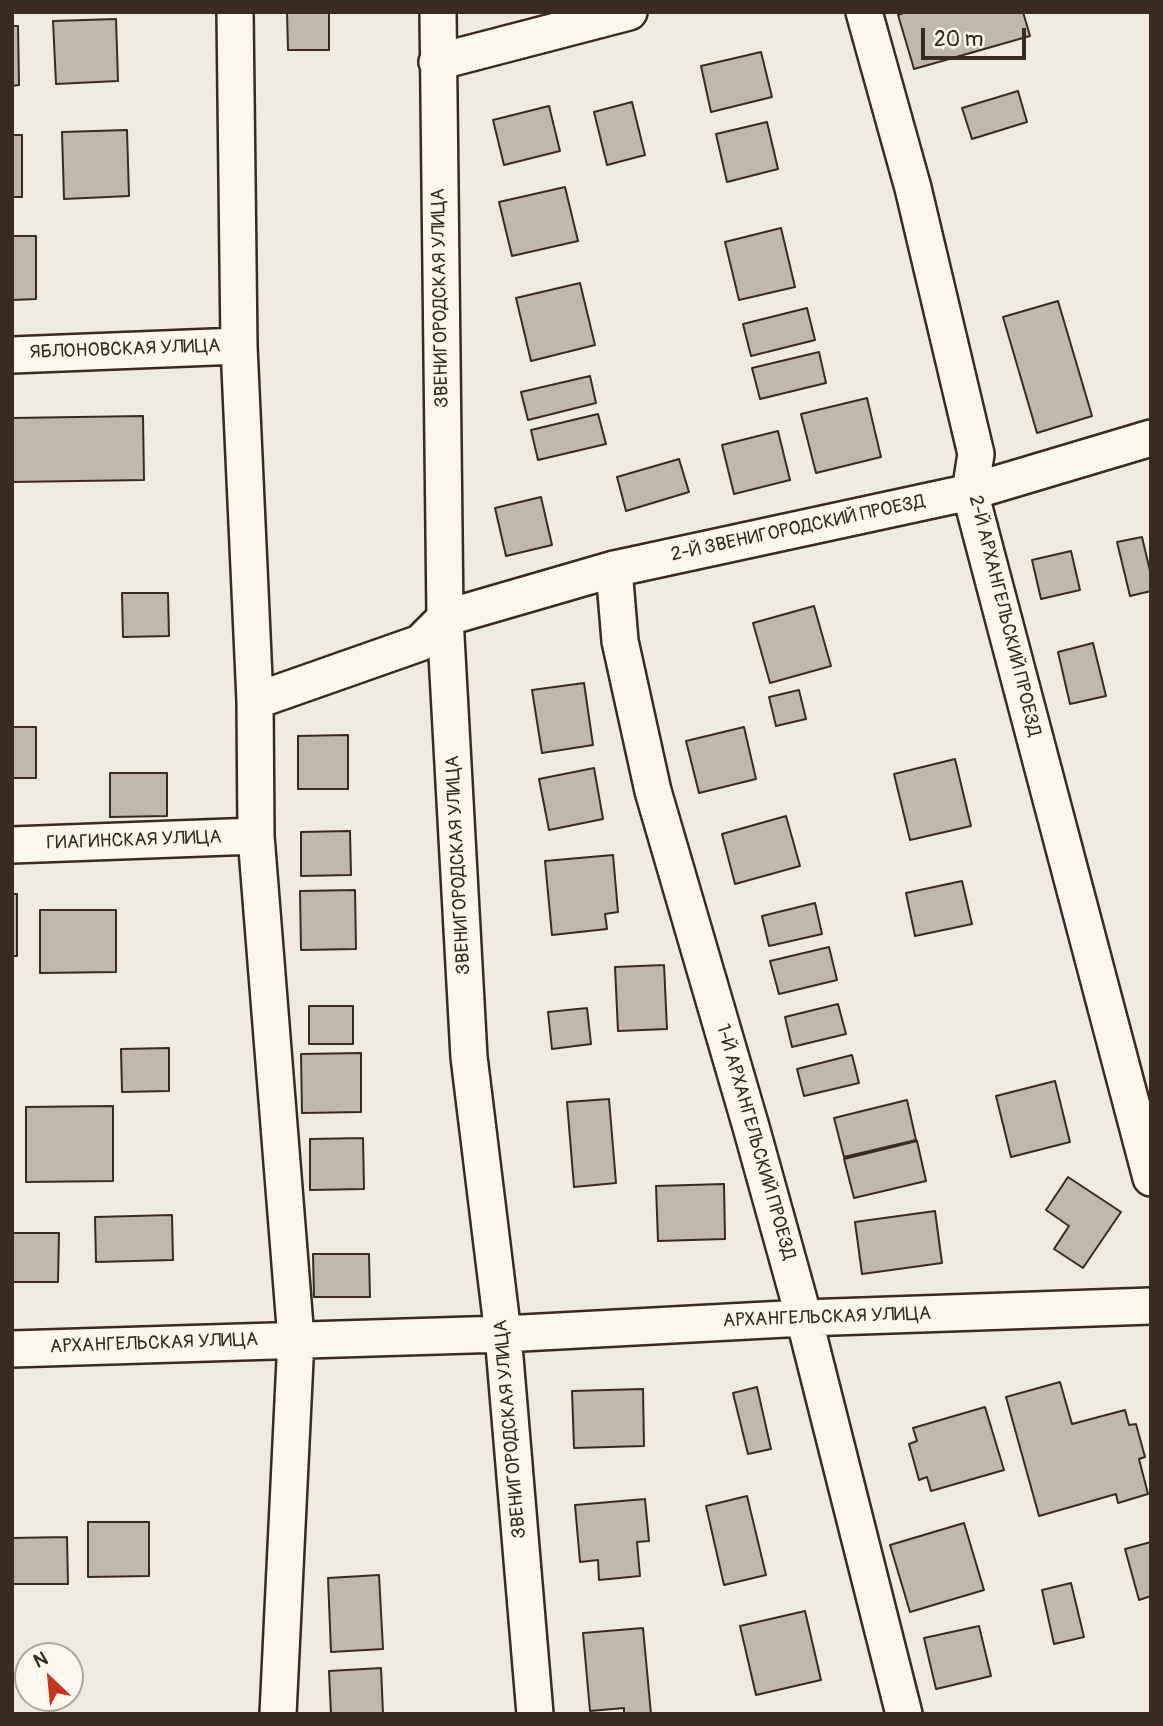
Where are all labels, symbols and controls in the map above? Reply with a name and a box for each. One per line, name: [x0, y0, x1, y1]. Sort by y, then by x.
scale bar: [925, 14, 1030, 58]
text: 20 m: [934, 26, 983, 53]
street label: ЗВЕНИГОРОДСКАЯ УЛИЦА: [428, 188, 454, 408]
street label: ЯБЛОНОВСКАЯ УЛИЦА: [29, 335, 221, 365]
street label: 2-Й ЗВЕНИГОРОДСКИЙ ПРОЕЗД: [669, 491, 927, 567]
street label: 2-Й АРХАНГЕЛЬСКИЙ ПРОЕЗД: [963, 493, 1045, 739]
street label: ЗВЕНИГОРОДСКАЯ УЛИЦА: [442, 755, 476, 975]
street label: ГИАГИНСКАЯ УЛИЦА: [46, 827, 222, 855]
street label: 1-Й АРХАНГЕЛЬСКИЙ ПРОЕЗД: [710, 1021, 800, 1263]
street label: АРХАНГЕЛЬСКАЯ УЛИЦА: [723, 1303, 931, 1333]
street label: ЗВЕНИГОРОДСКАЯ УЛИЦА: [490, 1319, 532, 1539]
street label: АРХАНГЕЛЬСКАЯ УЛИЦА: [50, 1329, 258, 1359]
north arrow: [14, 1642, 84, 1712]
text: N: [30, 1646, 52, 1674]

